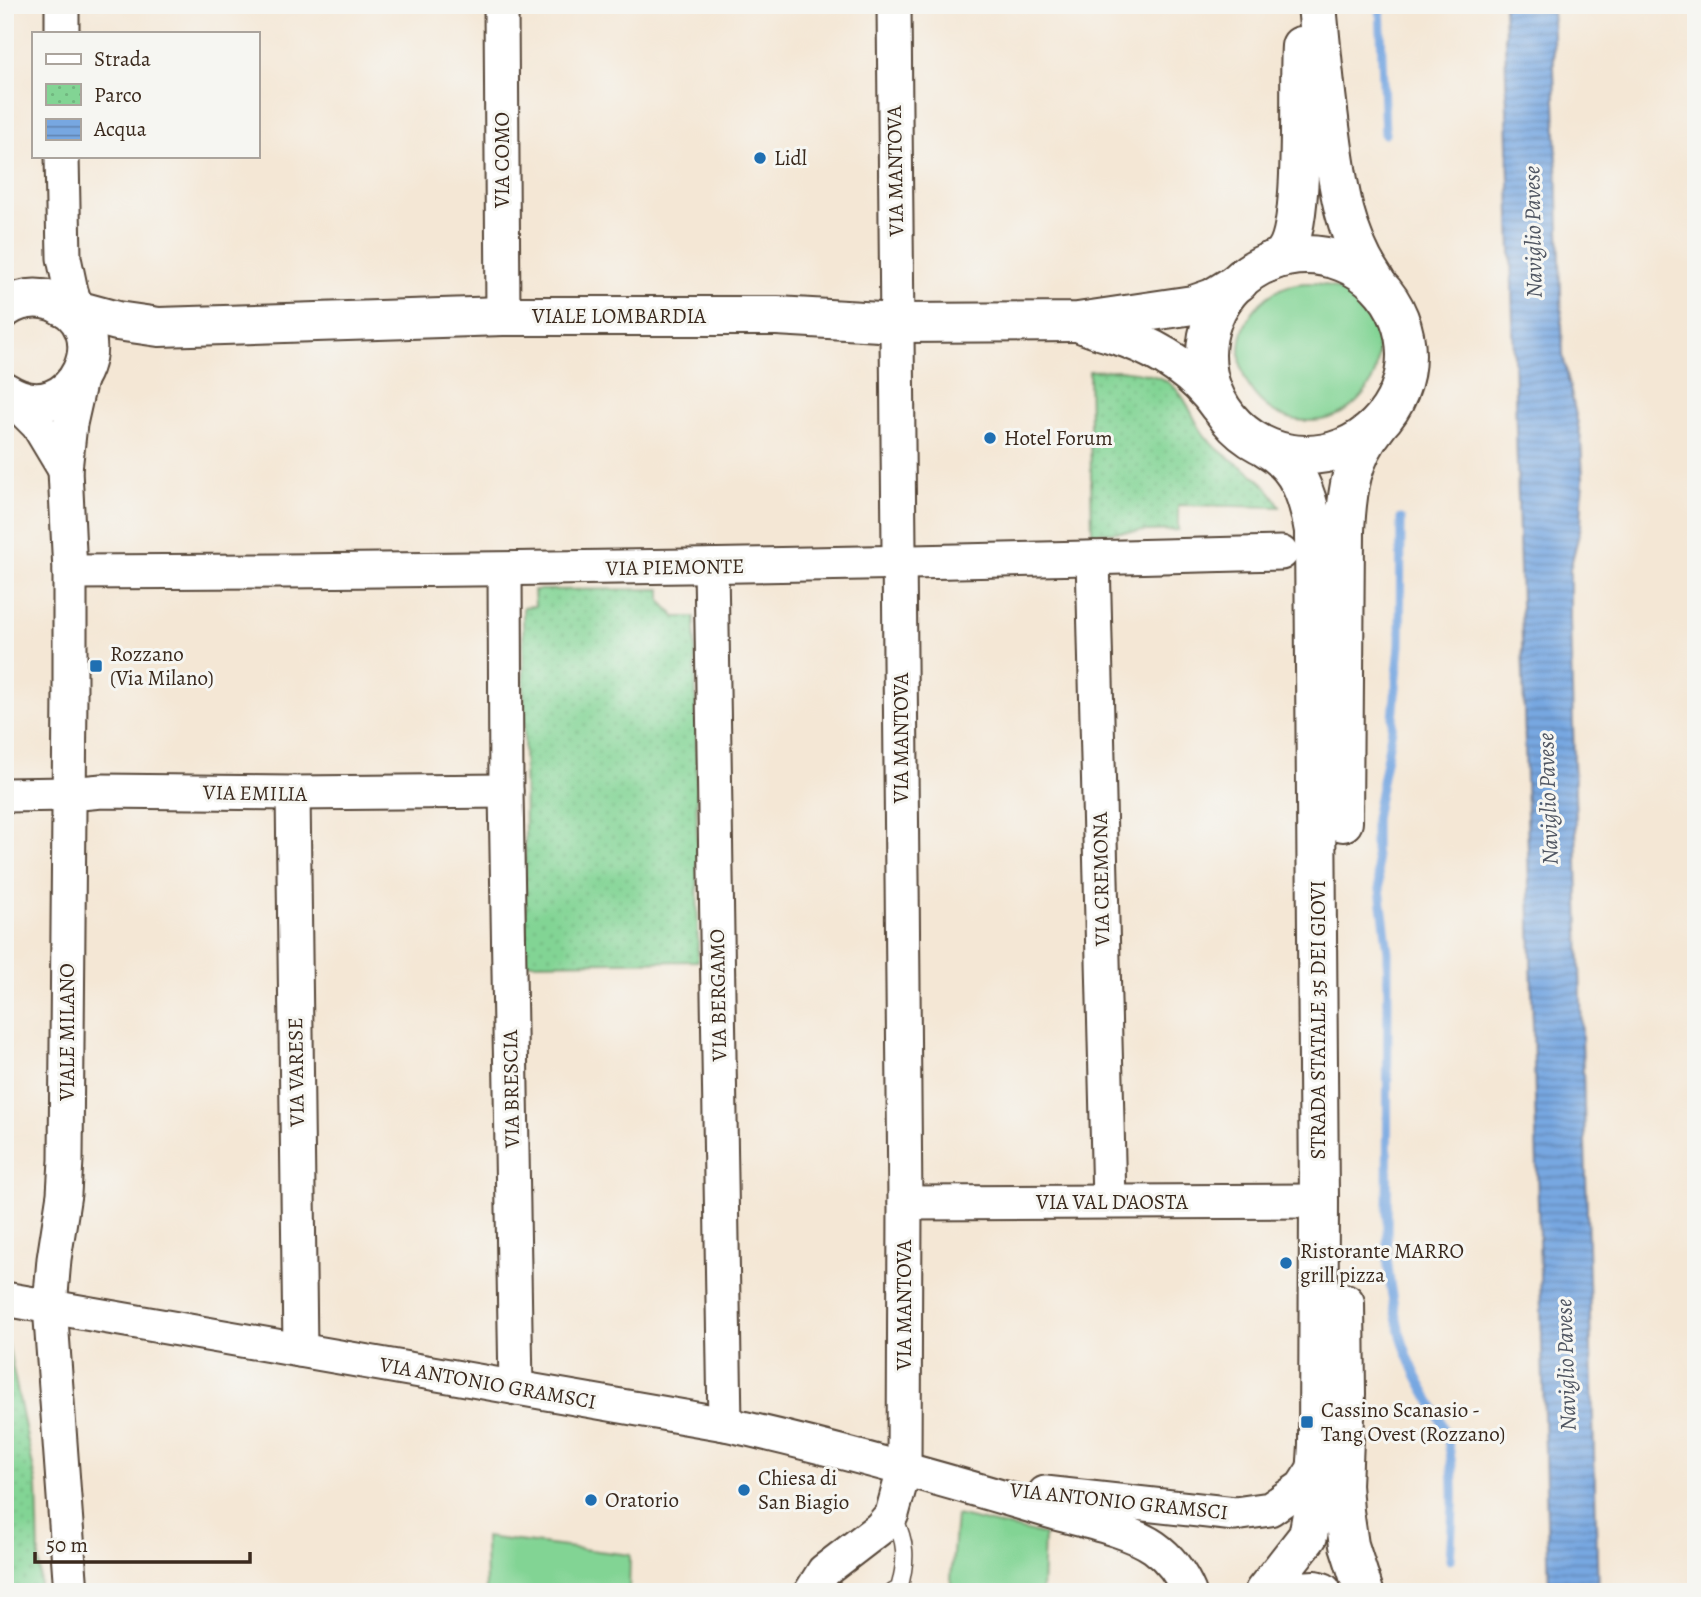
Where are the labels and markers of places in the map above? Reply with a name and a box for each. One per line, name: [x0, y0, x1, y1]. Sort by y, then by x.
place label: Lidl: [774, 144, 807, 172]
marker: Lidl: [752, 150, 768, 166]
place label: Hotel Forum: [1004, 424, 1113, 452]
marker: Hotel Forum: [982, 430, 998, 446]
place label: Rozzano (Via Milano): [110, 640, 214, 692]
marker: Rozzano (Via Milano): [88, 658, 104, 674]
place label: Ristorante MARRO grill pizza: [1300, 1237, 1464, 1289]
marker: Ristorante MARRO grill pizza: [1278, 1255, 1294, 1271]
place label: Cassino Scanasio - Tang Ovest (Rozzano): [1321, 1396, 1505, 1448]
marker: Cassino Scanasio - Tang Ovest (Rozzano): [1299, 1414, 1315, 1430]
place label: Chiesa di San Biagio: [758, 1464, 849, 1516]
marker: Chiesa di San Biagio: [736, 1482, 752, 1498]
place label: Oratorio: [605, 1486, 679, 1514]
marker: Oratorio: [583, 1492, 599, 1508]

